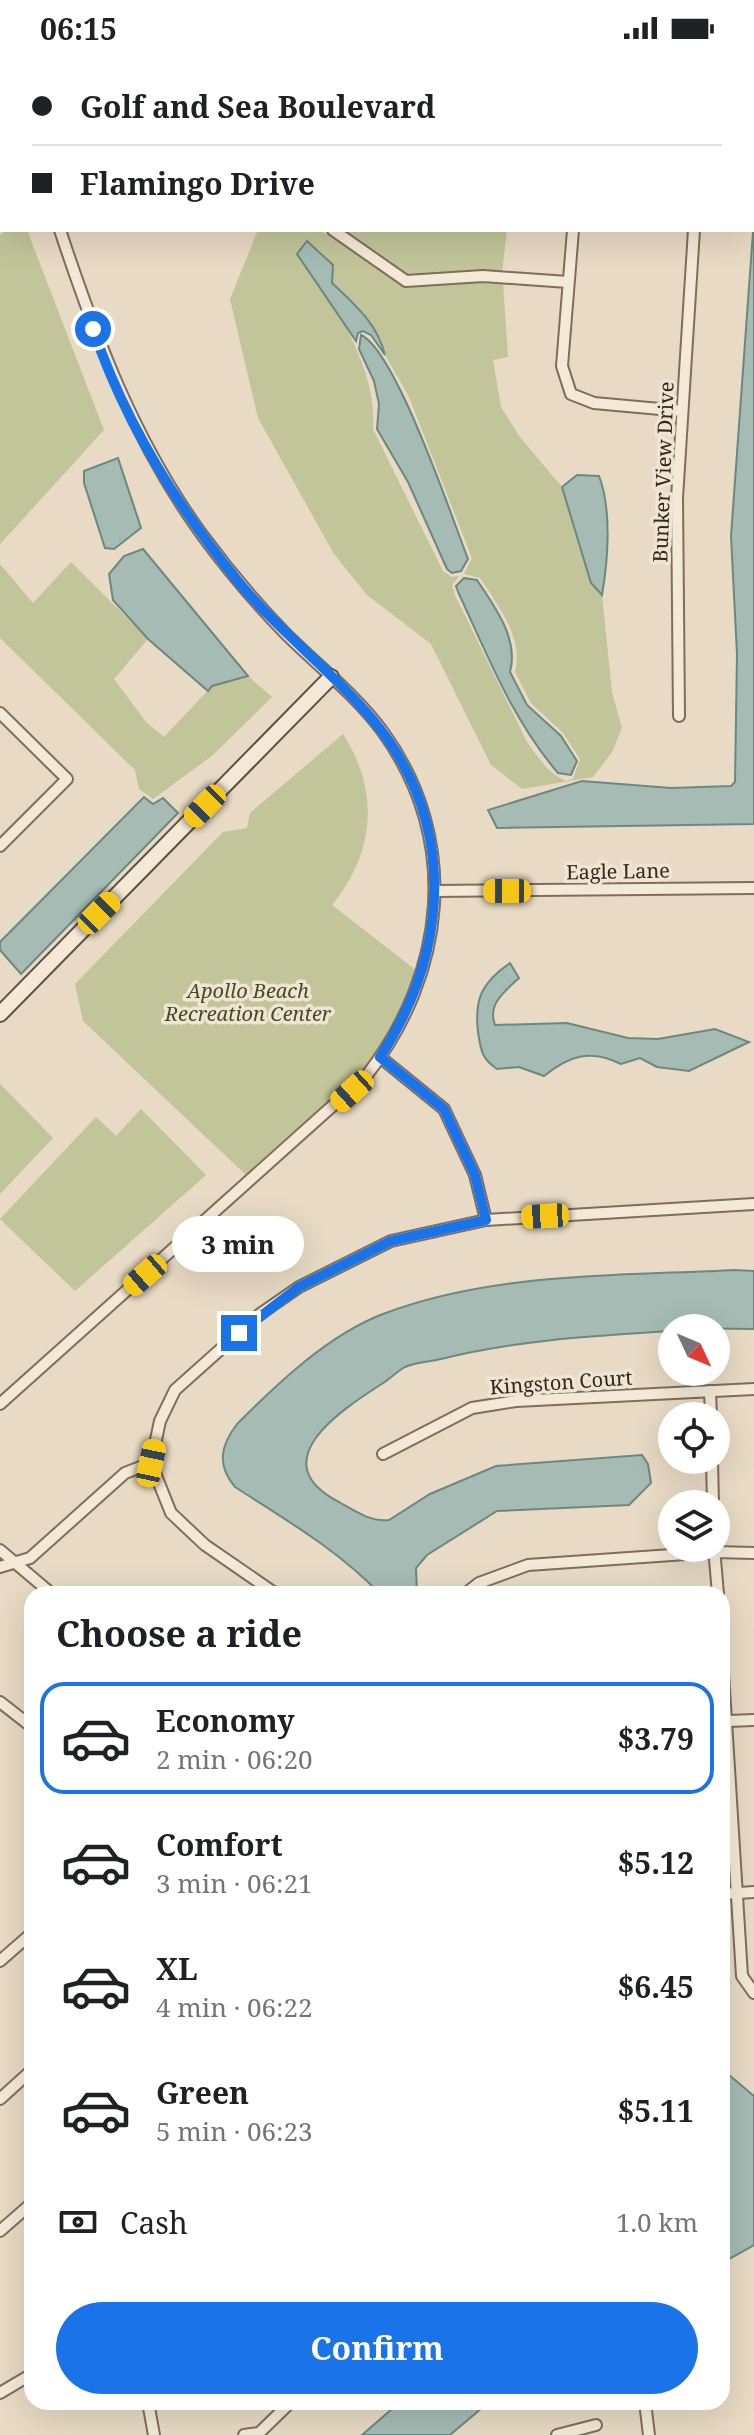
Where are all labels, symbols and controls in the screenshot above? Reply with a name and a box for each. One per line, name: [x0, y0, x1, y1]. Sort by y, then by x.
text: 06:15: [40, 8, 117, 49]
text: Golf and Sea Boulevard: [80, 86, 435, 127]
text: Flamingo Drive: [80, 163, 315, 204]
route start: [75, 311, 111, 347]
street label: Bunker View Drive: [646, 381, 680, 563]
car: [180, 780, 230, 832]
street label: Eagle Lane: [566, 857, 670, 885]
car: [483, 879, 531, 903]
car: [74, 888, 124, 938]
park label: Apollo Beach Recreation Center: [164, 977, 332, 1027]
car: [326, 1066, 378, 1116]
car: [520, 1203, 570, 1229]
callout: 3 min: [173, 1217, 305, 1273]
text: 3 min: [201, 1226, 275, 1262]
car: [119, 1250, 171, 1300]
north arrow: [658, 1314, 730, 1386]
map controls: [658, 1314, 730, 1562]
route end: [221, 1315, 257, 1351]
street label: Kingston Court: [489, 1364, 633, 1400]
button: locate: [658, 1402, 730, 1474]
car: [134, 1437, 168, 1489]
button: layers: [658, 1490, 730, 1562]
text: Choose a ride: [56, 1609, 302, 1658]
text: Economy: [156, 1700, 295, 1741]
icon: car: [60, 1702, 132, 1774]
text: $3.79: [617, 1718, 694, 1759]
text: 2 min · 06:20: [156, 1741, 313, 1777]
text: Comfort: [156, 1824, 283, 1865]
icon: car: [60, 1826, 132, 1898]
text: $5.12: [617, 1842, 694, 1883]
text: 3 min · 06:21: [156, 1865, 313, 1901]
text: XL: [156, 1948, 198, 1989]
icon: car: [60, 1950, 132, 2022]
text: $6.45: [617, 1966, 694, 2007]
text: 4 min · 06:22: [156, 1989, 313, 2025]
text: Green: [156, 2072, 249, 2113]
icon: car: [60, 2074, 132, 2146]
text: $5.11: [617, 2090, 694, 2131]
text: 5 min · 06:23: [156, 2113, 313, 2149]
icon: cash: [56, 2200, 100, 2244]
text: Cash: [120, 2202, 188, 2243]
text: 1.0 km: [616, 2204, 698, 2240]
button: Confirm: [56, 2302, 698, 2394]

